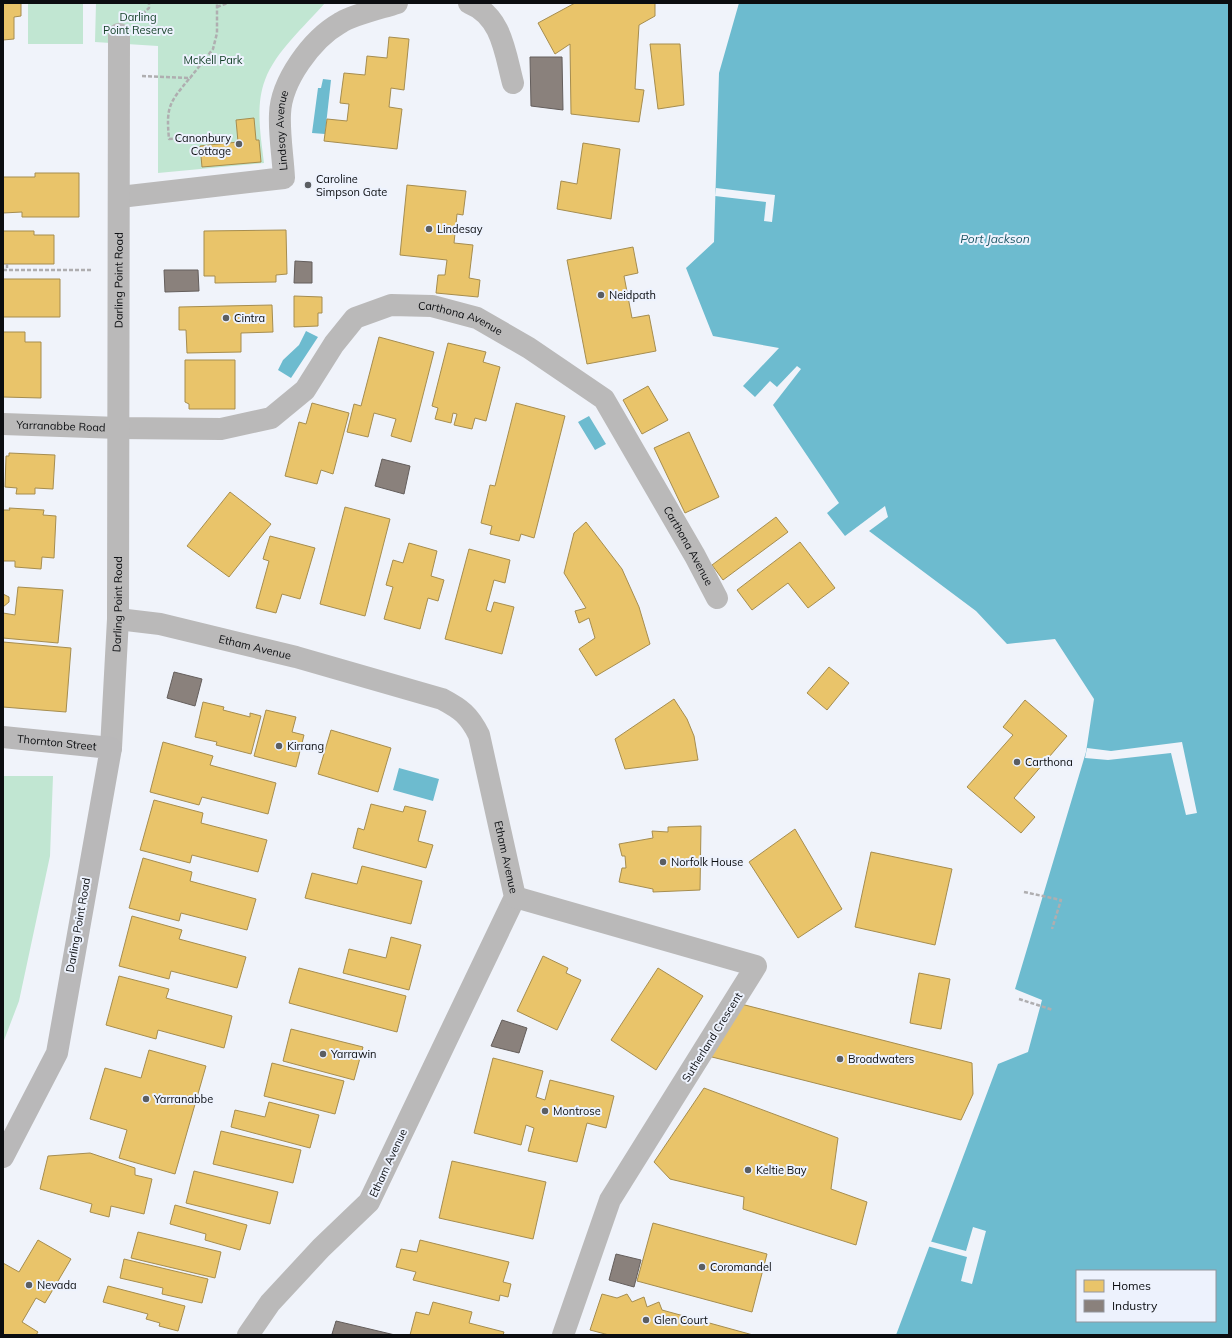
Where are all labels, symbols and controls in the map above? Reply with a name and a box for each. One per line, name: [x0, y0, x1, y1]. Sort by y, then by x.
park label: Darling Point Reserve: [103, 10, 173, 37]
park label: McKell Park: [184, 53, 243, 67]
street label: Lindsay Avenue: [273, 88, 292, 171]
place label: Canonbury Cottage: [175, 131, 231, 158]
marker: Canonbury Cottage: [234, 139, 244, 149]
place label: Caroline Simpson Gate: [316, 172, 387, 199]
marker: Caroline Simpson Gate: [303, 180, 313, 190]
place label: Lindesay: [437, 222, 483, 236]
marker: Lindesay: [424, 224, 434, 234]
water label: Port Jackson: [960, 231, 1030, 246]
street label: Darling Point Road: [111, 232, 126, 328]
place label: Neidpath: [609, 288, 656, 302]
marker: Neidpath: [596, 290, 606, 300]
street label: Carthona Avenue: [418, 299, 505, 338]
place label: Cintra: [234, 311, 265, 325]
marker: Cintra: [221, 313, 231, 323]
street label: Yarranabbe Road: [15, 417, 106, 435]
street label: Carthona Avenue: [660, 503, 716, 588]
street label: Darling Point Road: [109, 556, 125, 653]
street label: Etham Avenue: [217, 631, 293, 663]
street label: Thornton Street: [16, 731, 97, 753]
place label: Kirrang: [287, 739, 324, 753]
marker: Kirrang: [274, 741, 284, 751]
place label: Carthona: [1025, 755, 1073, 769]
marker: Carthona: [1012, 757, 1022, 767]
street label: Etham Avenue: [491, 819, 521, 895]
place label: Norfolk House: [671, 855, 743, 869]
marker: Norfolk House: [658, 857, 668, 867]
street label: Darling Point Road: [63, 877, 93, 973]
street label: Sutherland Crescent: [679, 989, 745, 1084]
place label: Yarrawin: [330, 1047, 377, 1061]
marker: Yarrawin: [318, 1049, 328, 1059]
place label: Broadwaters: [848, 1052, 914, 1066]
marker: Broadwaters: [835, 1054, 845, 1064]
place label: Yarranabbe: [153, 1092, 213, 1106]
marker: Yarranabbe: [141, 1094, 151, 1104]
place label: Montrose: [553, 1104, 601, 1118]
marker: Montrose: [540, 1106, 550, 1116]
street label: Etham Avenue: [366, 1126, 410, 1200]
place label: Keltie Bay: [756, 1163, 807, 1177]
marker: Keltie Bay: [743, 1165, 753, 1175]
place label: Coromandel: [710, 1260, 772, 1274]
marker: Coromandel: [697, 1262, 707, 1272]
legend: [1076, 1270, 1216, 1322]
place label: Nevada: [37, 1278, 77, 1292]
text: Homes: [1112, 1278, 1151, 1293]
marker: Nevada: [24, 1280, 34, 1290]
text: Industry: [1112, 1298, 1158, 1313]
place label: Glen Court: [654, 1313, 708, 1327]
marker: Glen Court: [641, 1315, 651, 1325]

